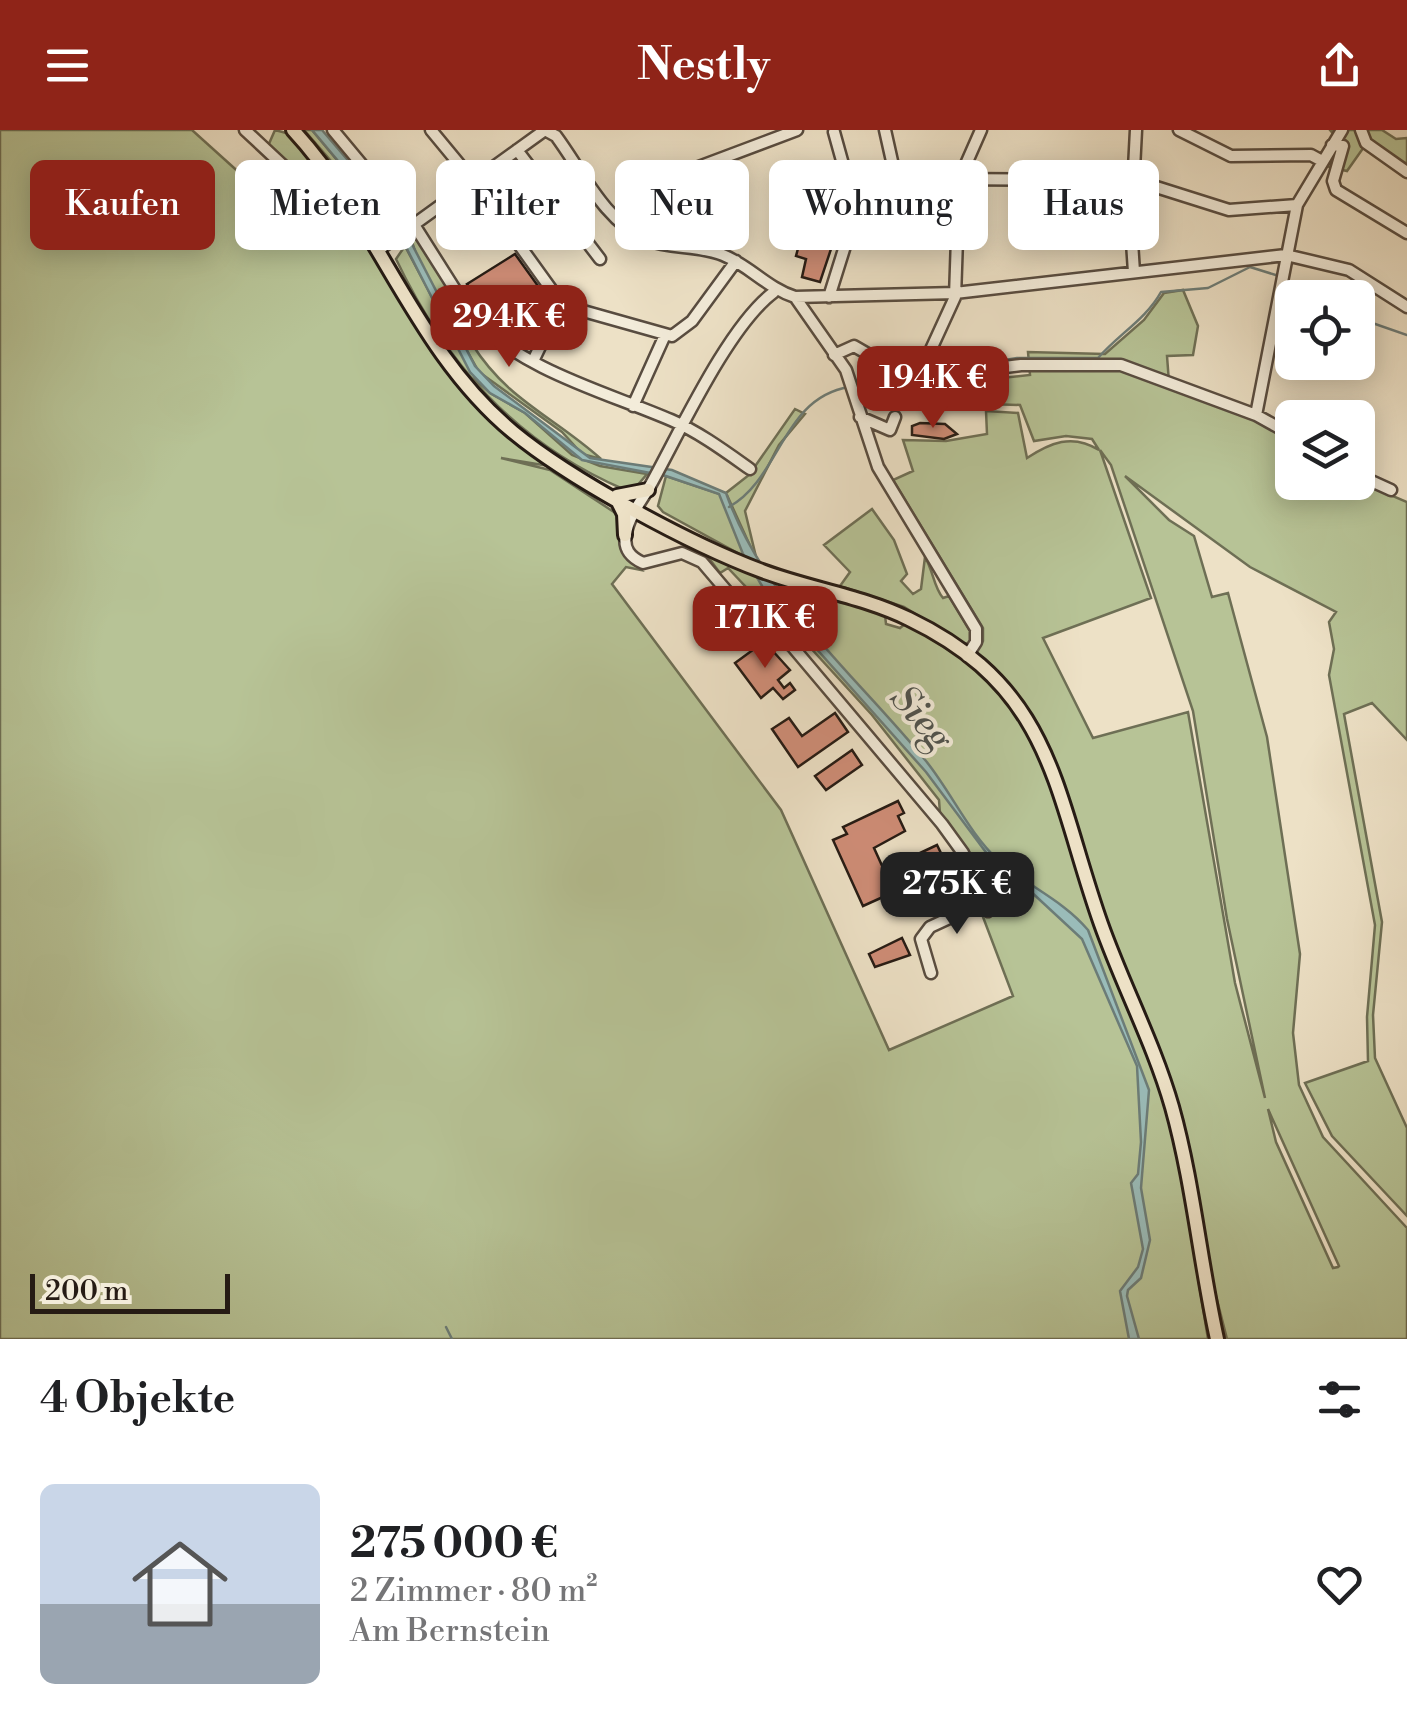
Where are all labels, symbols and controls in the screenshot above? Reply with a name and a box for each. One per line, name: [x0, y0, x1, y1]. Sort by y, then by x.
text: Nestly: [637, 37, 770, 94]
icon: menu: [40, 38, 95, 93]
icon: share: [1312, 38, 1367, 93]
chip: Kaufen: [30, 160, 215, 250]
chip: Mieten: [235, 160, 416, 250]
chip: Filter: [436, 160, 595, 250]
chip: Neu: [615, 160, 749, 250]
chip: Wohnung: [769, 160, 988, 250]
chip: Haus: [1008, 160, 1159, 250]
map controls: [1275, 280, 1375, 500]
button: locate: [1275, 280, 1375, 380]
pin: 294K €: [428, 285, 590, 370]
text: 294K €: [452, 297, 566, 337]
pin: 194K €: [852, 346, 1014, 431]
text: 194K €: [879, 358, 987, 398]
button: layers: [1275, 400, 1375, 500]
pin: 171K €: [684, 586, 846, 671]
text: 171K €: [715, 598, 815, 638]
water label: Sieg: [880, 676, 963, 762]
pin: 275K €: [876, 852, 1038, 937]
text: 275K €: [902, 864, 1012, 904]
scale bar: [30, 1269, 230, 1314]
text: 200 m: [45, 1274, 128, 1309]
icon: filters: [1312, 1372, 1367, 1427]
text: 4 Objekte: [40, 1373, 235, 1426]
text: 275 000 €: [350, 1518, 558, 1571]
icon: home: [120, 1524, 240, 1644]
icon: heart: [1312, 1557, 1367, 1612]
text: 2 Zimmer · 80 m²: [350, 1571, 597, 1611]
text: Am Bernstein: [350, 1611, 550, 1651]

